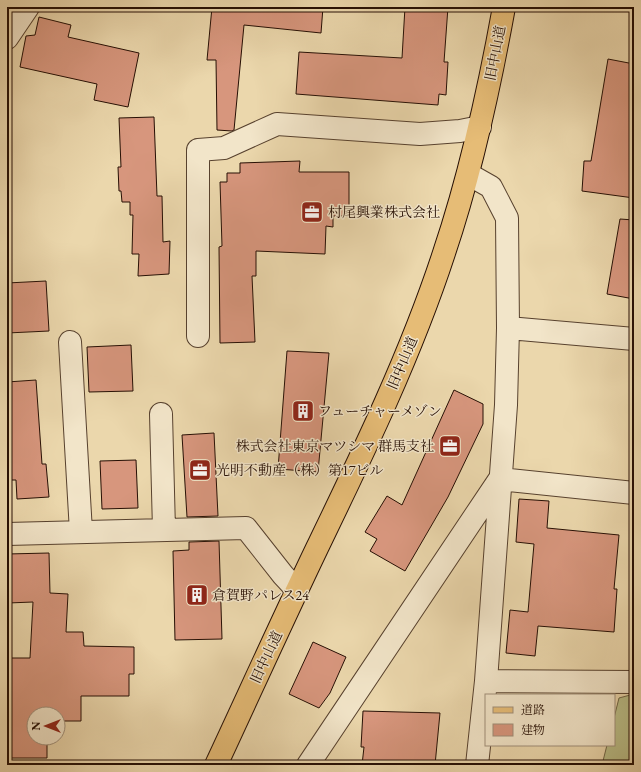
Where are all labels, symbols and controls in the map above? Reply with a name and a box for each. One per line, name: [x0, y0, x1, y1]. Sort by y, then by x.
street label: 旧中山道: [481, 24, 509, 82]
office icon: 村尾興業株式会社: [299, 199, 325, 225]
place label: 村尾興業株式会社: [328, 203, 440, 221]
street label: 旧中山道: [383, 334, 421, 392]
building icon: フューチャーメゾン: [290, 398, 316, 424]
place label: フューチャーメゾン: [318, 402, 442, 420]
office icon: 株式会社東京マツシマ 群馬支社: [437, 433, 463, 459]
place label: 株式会社東京マツシマ 群馬支社: [236, 437, 434, 455]
office icon: 光明不動産（株）第17ビル: [187, 457, 213, 483]
place label: 光明不動産（株）第17ビル: [216, 461, 383, 479]
building icon: 倉賀野パレス24: [184, 582, 210, 608]
place label: 倉賀野パレス24: [212, 586, 309, 604]
street label: 旧中山道: [246, 628, 286, 686]
legend: [485, 694, 615, 746]
text: 道路: [521, 702, 545, 718]
north arrow: [26, 706, 66, 746]
text: N: [29, 721, 43, 730]
text: 建物: [521, 722, 545, 738]

